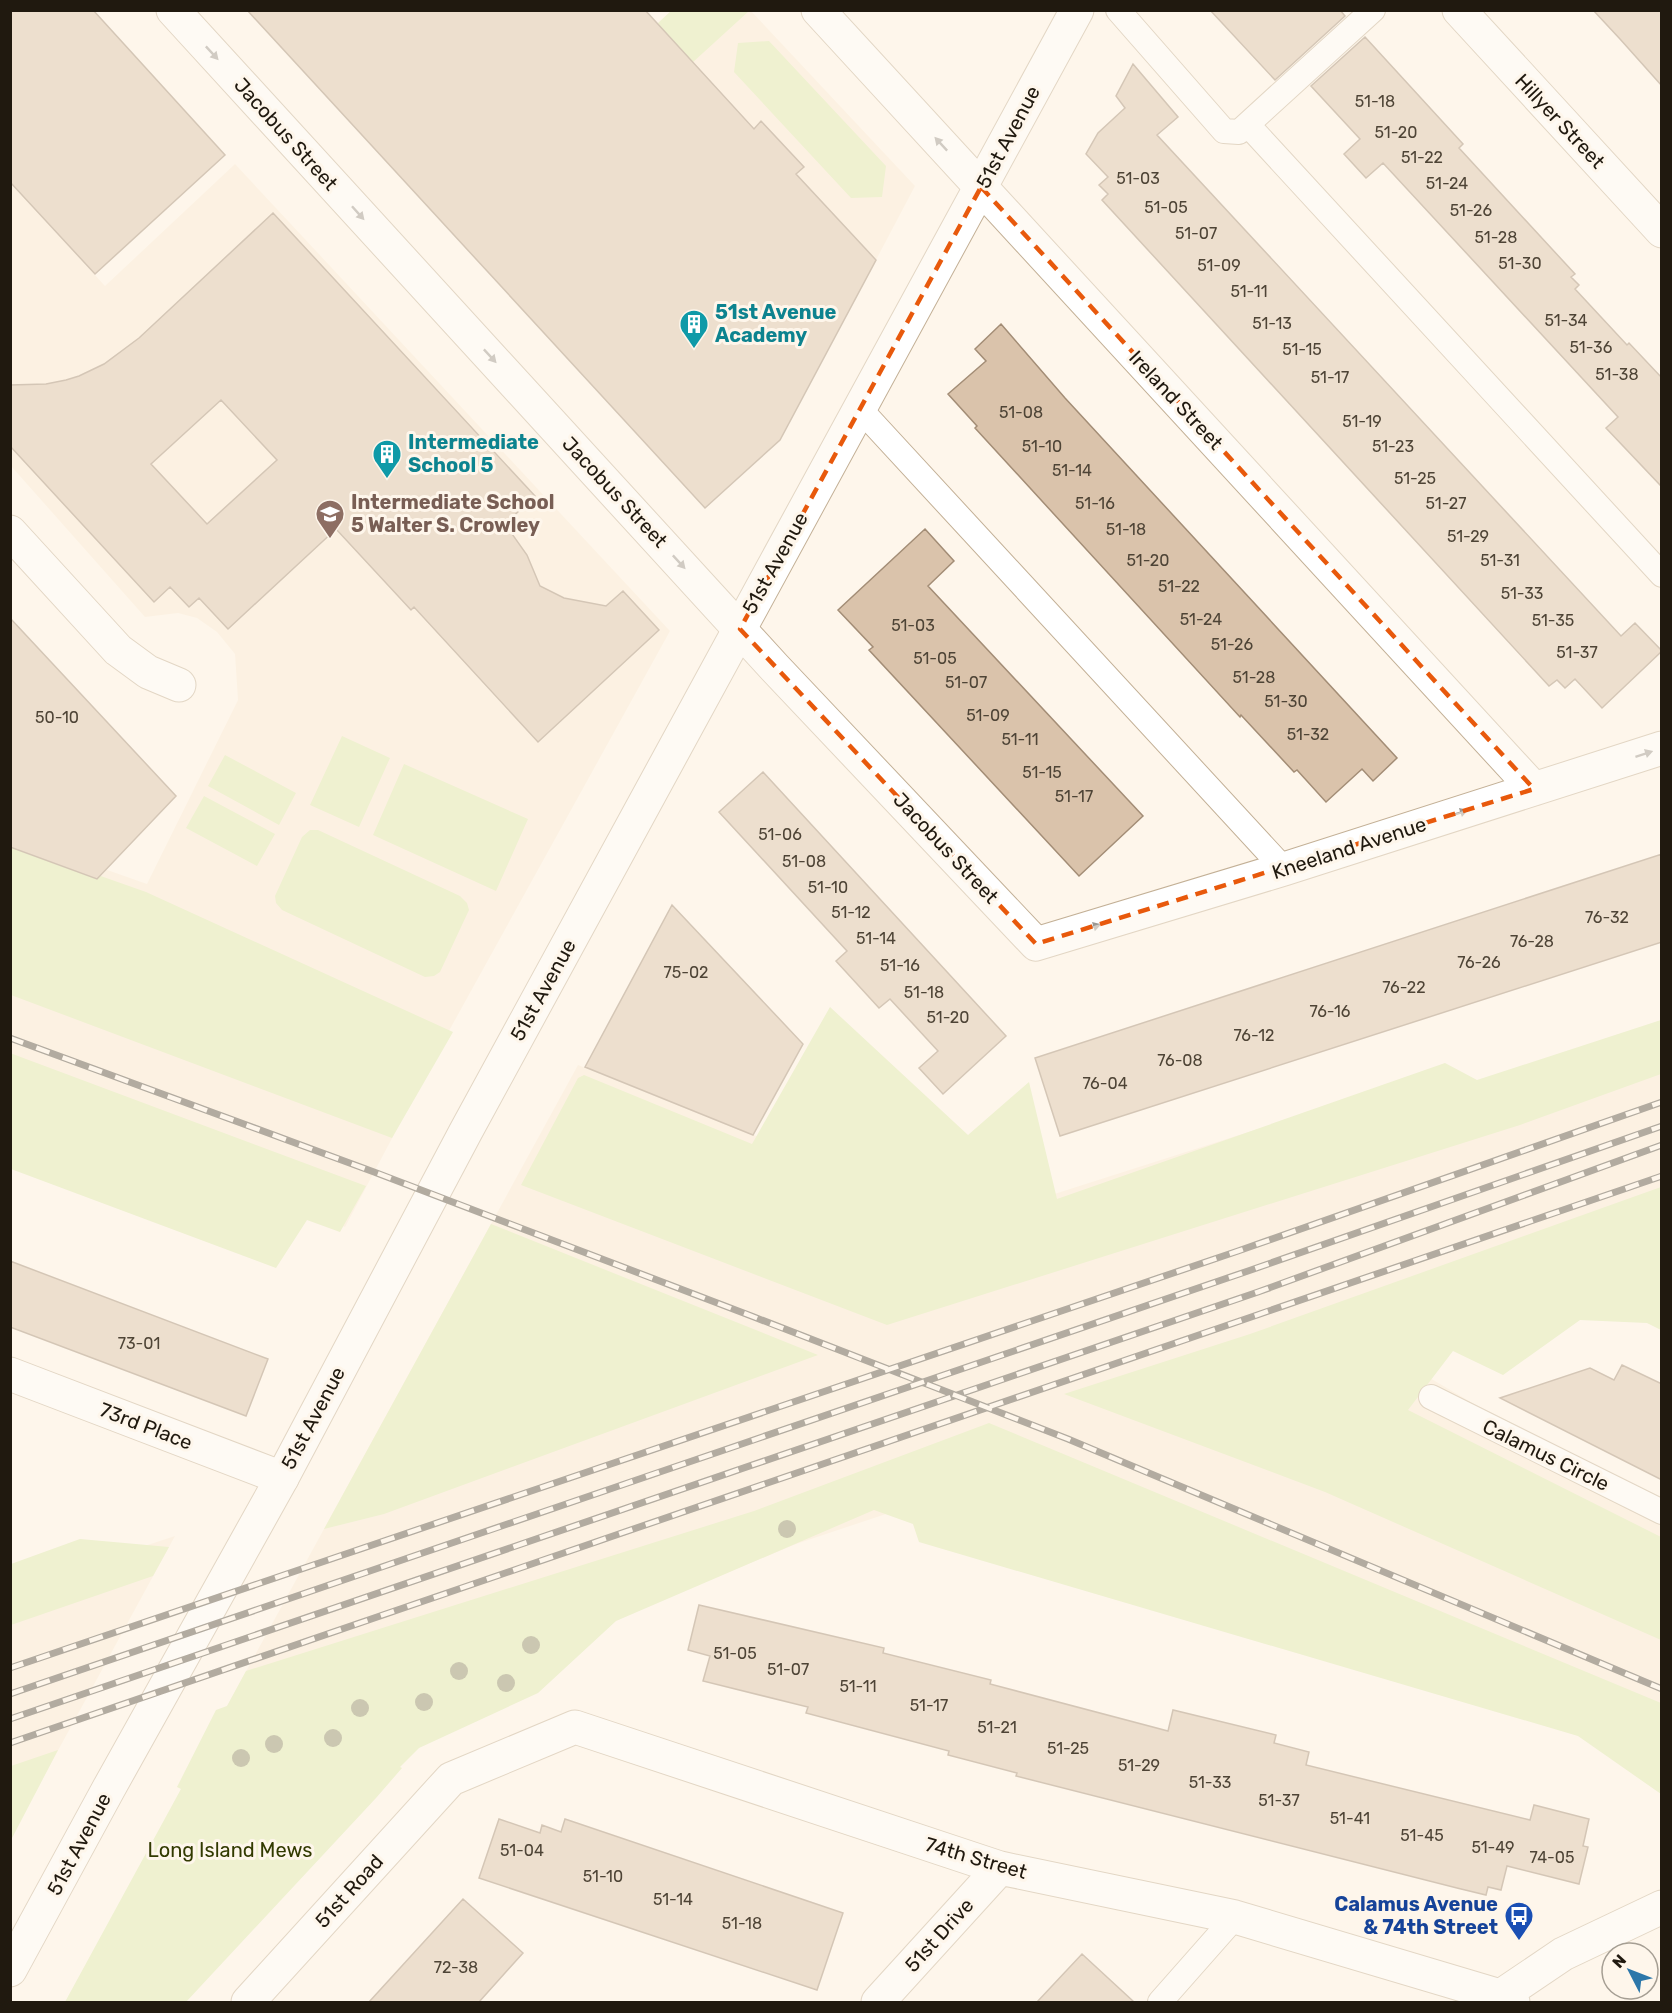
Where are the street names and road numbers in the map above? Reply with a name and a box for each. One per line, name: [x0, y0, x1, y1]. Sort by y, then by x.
street label: Hillyer Street: [1510, 69, 1610, 173]
street label: Jacobus Street: [229, 73, 343, 195]
street label: 51st Avenue: [971, 82, 1045, 192]
street label: Ireland Street: [1124, 345, 1228, 455]
street label: Jacobus Street: [557, 432, 673, 553]
street label: 51st Avenue: [737, 508, 813, 618]
street label: Jacobus Street: [888, 788, 1004, 909]
street label: Kneeland Avenue: [1269, 812, 1429, 884]
street label: 51st Avenue: [505, 935, 581, 1045]
street label: 51st Avenue: [276, 1363, 350, 1473]
street label: 73rd Place: [96, 1397, 196, 1455]
street label: Calamus Circle: [1479, 1414, 1613, 1496]
street label: 51st Avenue: [42, 1789, 116, 1899]
street label: 74th Street: [922, 1832, 1030, 1884]
street label: 51st Road: [310, 1849, 388, 1933]
street label: 51st Drive: [900, 1893, 978, 1977]

